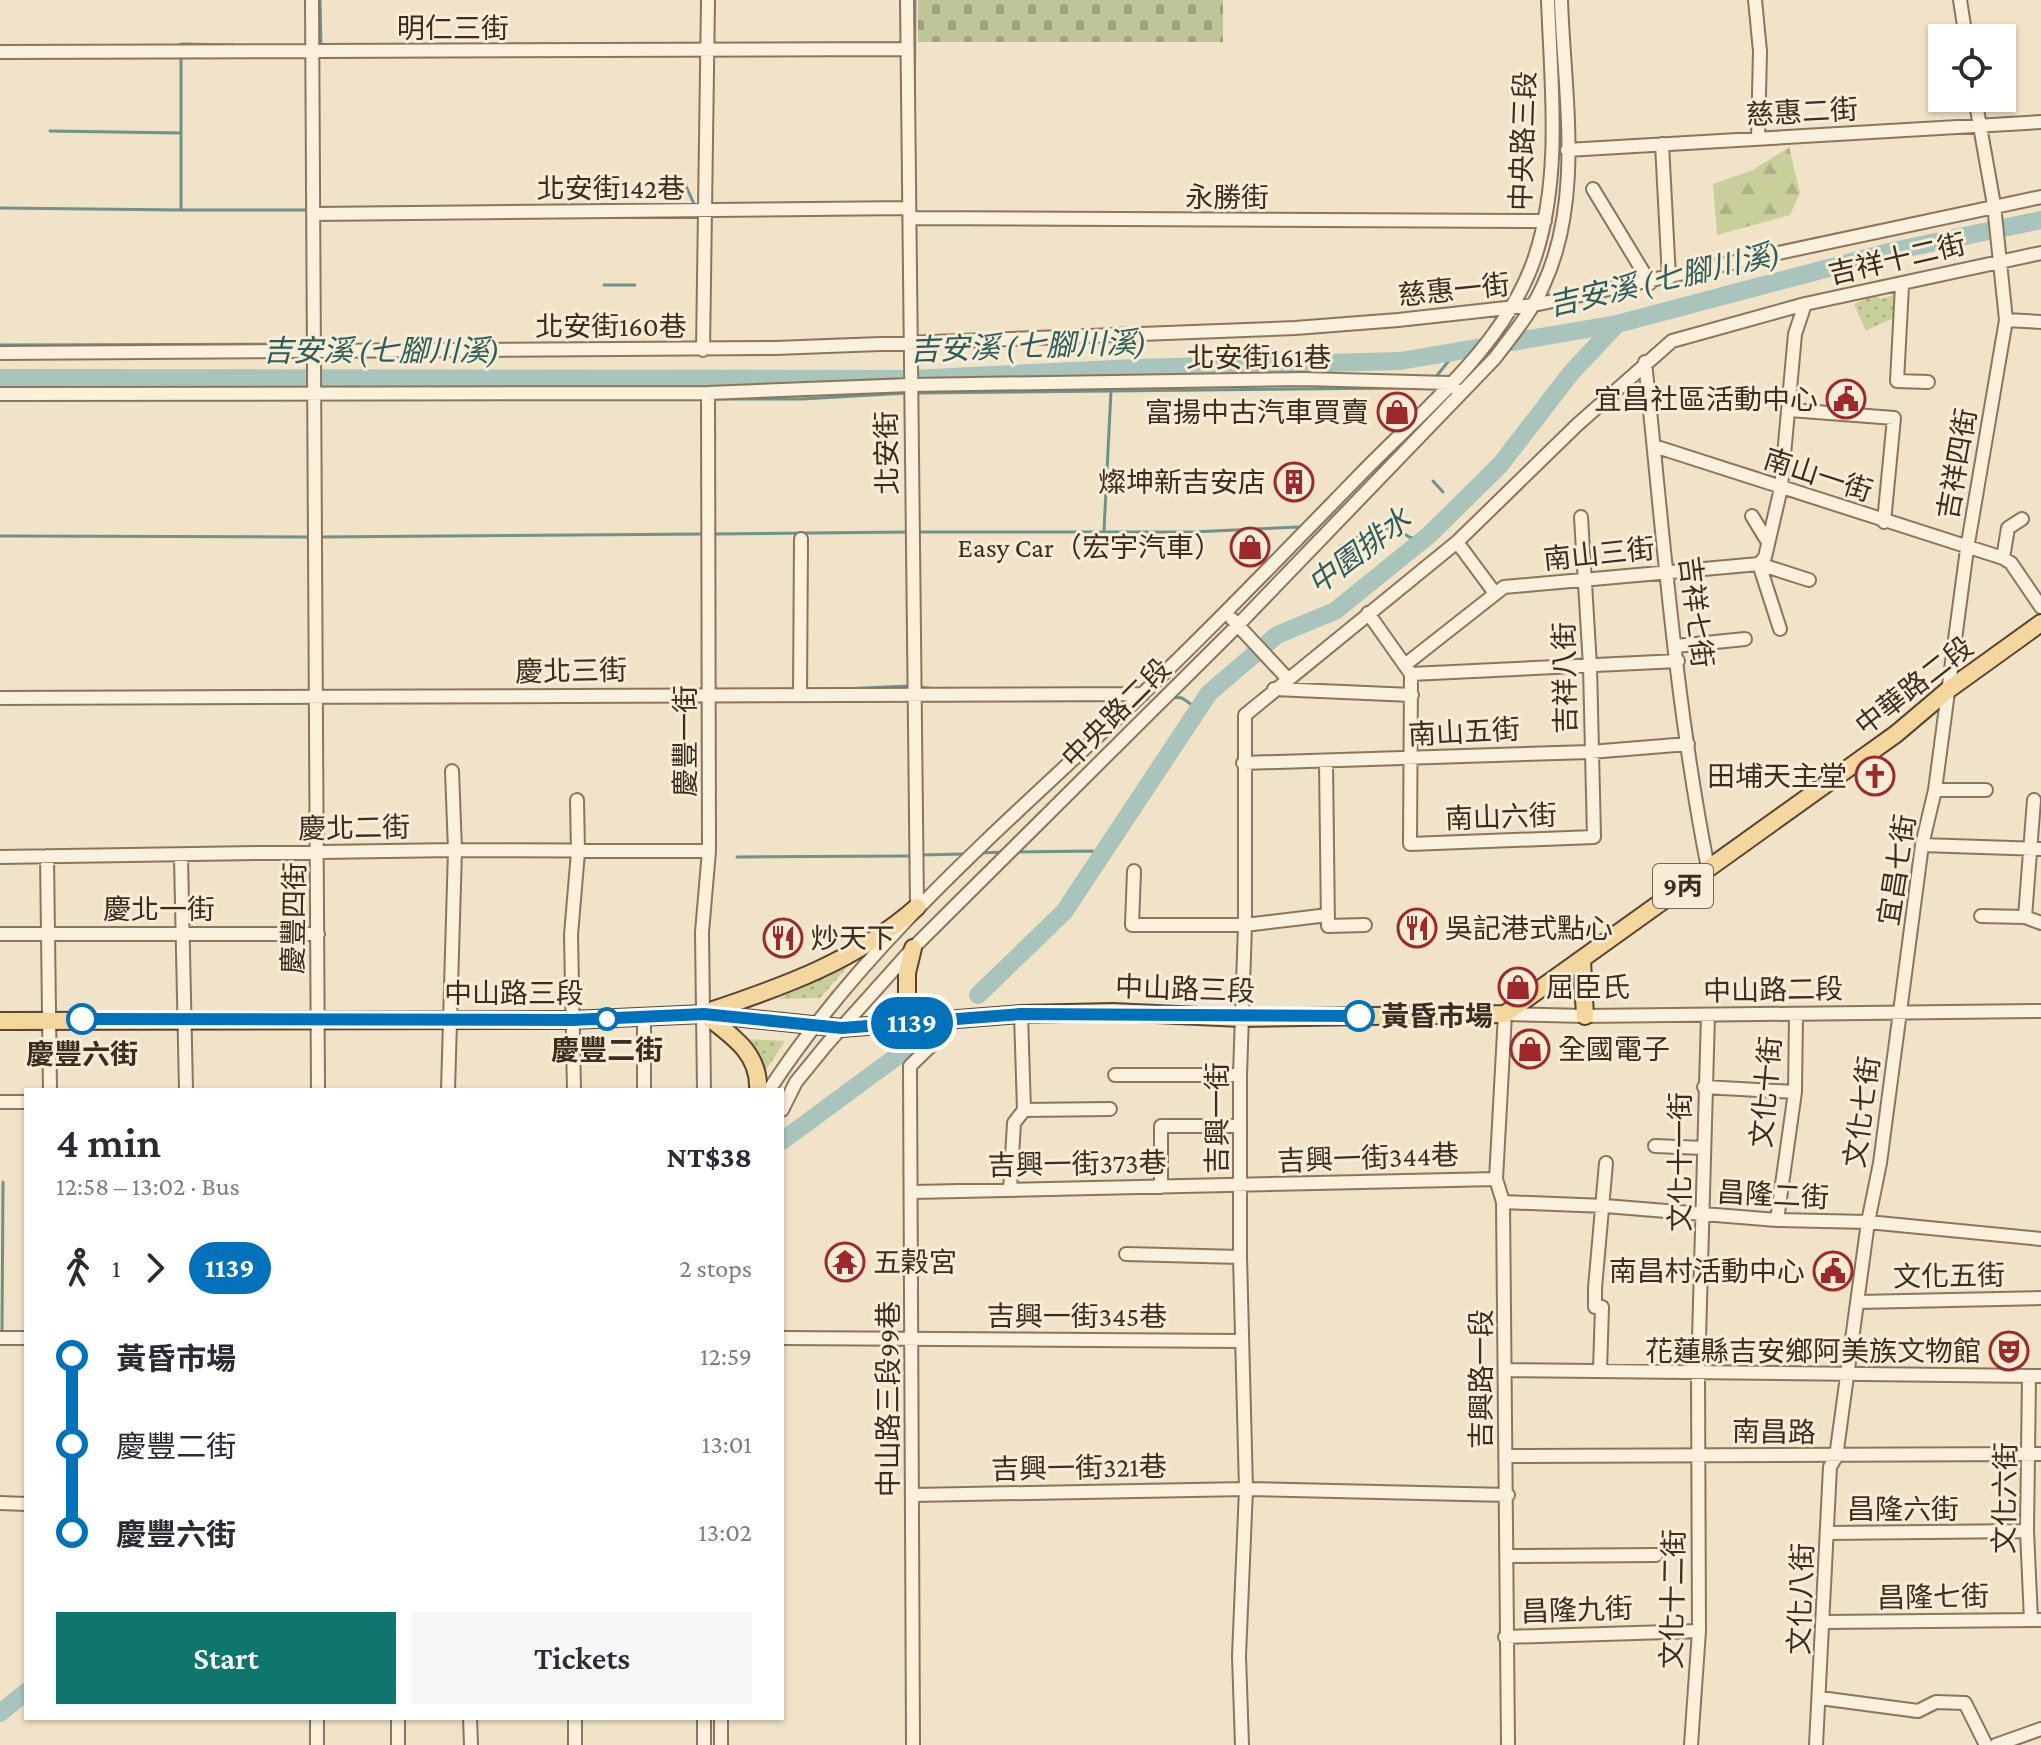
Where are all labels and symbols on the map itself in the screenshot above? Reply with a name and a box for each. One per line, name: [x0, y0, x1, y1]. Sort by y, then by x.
street label: 明仁三街: [397, 13, 509, 44]
street label: 中央路三段: [1505, 70, 1541, 212]
street label: 慈惠二街: [1745, 94, 1859, 130]
street label: 北安街142巷: [537, 173, 685, 204]
street label: 永勝街: [1185, 182, 1269, 213]
street label: 吉祥十二街: [1825, 228, 1969, 290]
water label: 吉安溪 (七腳川溪): [1545, 236, 1783, 323]
street label: 慈惠一街: [1397, 269, 1511, 311]
street label: 北安街160巷: [535, 311, 687, 342]
water label: 吉安溪 (七腳川溪): [909, 325, 1147, 368]
water label: 吉安溪 (七腳川溪): [263, 334, 499, 368]
street label: 北安街161巷: [1187, 342, 1331, 373]
public building icon: 宜昌社區活動中心: [1825, 378, 1867, 420]
place label: 宜昌社區活動中心: [1594, 384, 1818, 415]
shop icon: 富揚中古汽車買賣: [1376, 391, 1418, 433]
place label: 富揚中古汽車買賣: [1145, 397, 1369, 428]
street label: 吉祥四街: [1932, 406, 1982, 522]
street label: 北安街: [871, 411, 903, 495]
street label: 南山一街: [1760, 443, 1876, 507]
building icon: 燦坤新吉安店: [1273, 461, 1315, 503]
place label: 燦坤新吉安店: [1098, 467, 1266, 498]
water label: 中園排水: [1301, 501, 1418, 600]
shop icon: Easy Car（宏宇汽車）: [1229, 526, 1271, 568]
place label: Easy Car（宏宇汽車）: [958, 532, 1222, 563]
street label: 南山三街: [1542, 533, 1656, 575]
street label: 吉祥七街: [1674, 555, 1718, 669]
street label: 吉祥八街: [1549, 622, 1581, 734]
street label: 中華路二段: [1849, 631, 1979, 741]
street label: 中央路二段: [1056, 653, 1176, 773]
street label: 慶北三街: [515, 655, 627, 687]
street label: 慶豐一街: [670, 685, 701, 797]
street label: 南山五街: [1407, 714, 1521, 750]
church icon: 田埔天主堂: [1854, 755, 1896, 797]
place label: 田埔天主堂: [1707, 761, 1847, 792]
street label: 南山六街: [1444, 800, 1558, 834]
street label: 慶北二街: [298, 812, 410, 844]
street label: 宜昌七街: [1873, 812, 1921, 928]
street label: 慶豐四街: [278, 862, 310, 974]
road number: 9丙: [1653, 864, 1713, 908]
street label: 慶北一街: [103, 894, 215, 925]
restaurant icon: 吳記港式點心: [1396, 907, 1438, 949]
place label: 吳記港式點心: [1445, 913, 1613, 944]
restaurant icon: 炒天下: [762, 917, 804, 959]
place label: 炒天下: [811, 923, 895, 954]
shop icon: 屈臣氏: [1497, 966, 1539, 1008]
street label: 中山路三段: [1114, 971, 1256, 1007]
place label: 屈臣氏: [1546, 972, 1630, 1003]
street label: 中山路二段: [1703, 973, 1843, 1007]
street label: 中山路三段: [444, 978, 584, 1009]
line badge: 1139: [856, 997, 968, 1049]
marker: 黃昏市場: [1344, 1001, 1374, 1031]
place label: 黃昏市場: [1381, 1001, 1493, 1032]
marker: 慶豐六街: [67, 1004, 97, 1034]
marker: 慶豐二街: [596, 1008, 618, 1030]
shop icon: 全國電子: [1509, 1028, 1551, 1070]
place label: 全國電子: [1558, 1034, 1670, 1065]
place label: 慶豐二街: [551, 1035, 663, 1066]
street label: 文化十街: [1746, 1035, 1786, 1149]
place label: 慶豐六街: [26, 1039, 138, 1070]
street label: 文化七街: [1839, 1054, 1885, 1170]
street label: 吉興一街: [1202, 1062, 1233, 1174]
street label: 文化十一街: [1665, 1092, 1696, 1232]
street label: 吉興一街344巷: [1277, 1139, 1459, 1177]
street label: 吉興一街373巷: [987, 1147, 1167, 1181]
street label: 昌隆二街: [1716, 1177, 1830, 1213]
temple icon: 五榖宮: [824, 1241, 866, 1283]
place label: 五榖宮: [873, 1247, 957, 1278]
public building icon: 南昌村活動中心: [1812, 1250, 1854, 1292]
place label: 南昌村活動中心: [1609, 1256, 1805, 1287]
street label: 文化五街: [1893, 1260, 2005, 1292]
street label: 中山路三段99巷: [873, 1301, 904, 1497]
street label: 吉興一街345巷: [987, 1301, 1167, 1332]
street label: 吉興路一段: [1466, 1309, 1497, 1449]
theatre icon: 花蓮縣吉安鄉阿美族文物館: [1988, 1330, 2030, 1372]
place label: 花蓮縣吉安鄉阿美族文物館: [1645, 1336, 1981, 1367]
street label: 南昌路: [1732, 1416, 1816, 1448]
street label: 文化六街: [1989, 1442, 2021, 1554]
street label: 吉興一街321巷: [991, 1451, 1167, 1485]
street label: 昌隆六街: [1847, 1494, 1959, 1525]
street label: 文化十二街: [1656, 1529, 1690, 1669]
street label: 文化八街: [1784, 1542, 1818, 1656]
street label: 昌隆七街: [1877, 1581, 1989, 1613]
street label: 昌隆九街: [1520, 1593, 1634, 1627]

